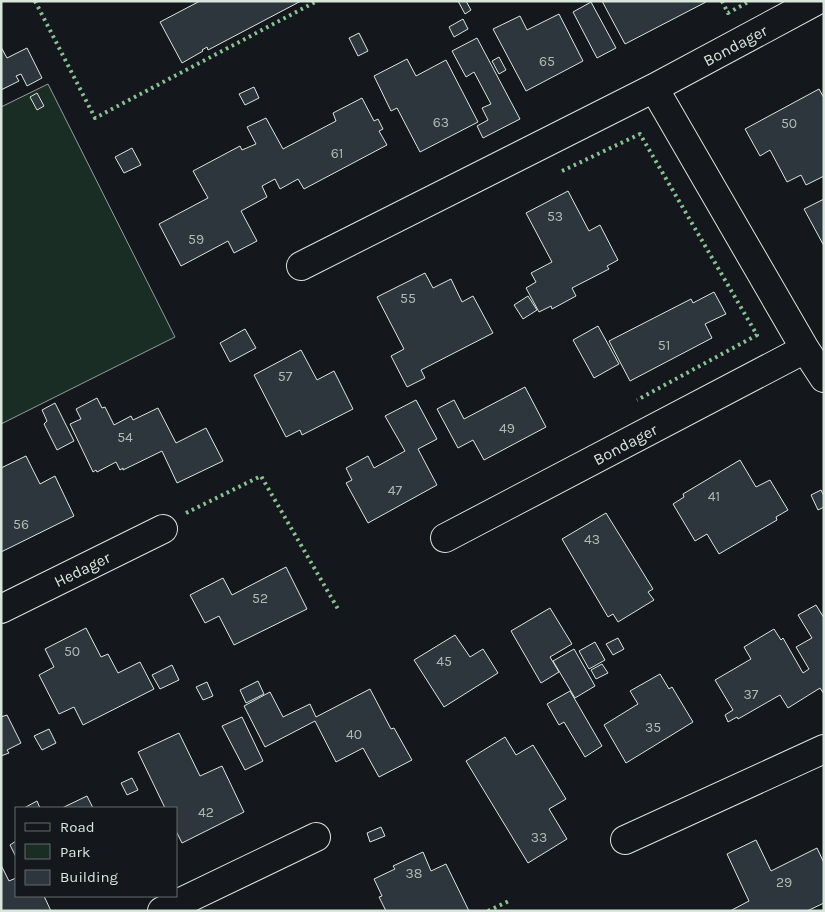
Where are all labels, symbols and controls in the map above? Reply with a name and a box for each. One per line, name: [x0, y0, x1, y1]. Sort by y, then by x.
street label: Bondager: [700, 21, 771, 70]
house number: 65: [539, 53, 555, 70]
house number: 63: [433, 114, 449, 131]
house number: 50: [781, 115, 797, 132]
house number: 61: [331, 145, 343, 162]
house number: 53: [547, 208, 563, 225]
house number: 59: [188, 231, 204, 248]
house number: 55: [400, 290, 416, 307]
house number: 51: [658, 337, 670, 354]
house number: 57: [278, 368, 293, 385]
house number: 49: [499, 420, 515, 437]
street label: Bondager: [590, 420, 661, 469]
house number: 54: [117, 429, 133, 446]
house number: 47: [388, 482, 403, 499]
house number: 41: [708, 488, 720, 505]
house number: 56: [13, 516, 29, 533]
house number: 43: [584, 531, 600, 548]
street label: Hedager: [51, 548, 114, 591]
house number: 52: [252, 590, 268, 607]
house number: 50: [64, 643, 80, 660]
house number: 45: [436, 653, 452, 670]
house number: 37: [744, 686, 759, 703]
house number: 35: [645, 719, 661, 736]
house number: 40: [346, 726, 362, 743]
house number: 42: [198, 804, 214, 821]
legend: [15, 807, 178, 897]
text: Road: [60, 818, 95, 836]
house number: 33: [531, 829, 547, 846]
text: Park: [60, 843, 90, 861]
house number: 38: [406, 865, 422, 882]
text: Building: [60, 868, 118, 886]
house number: 29: [776, 874, 792, 891]

